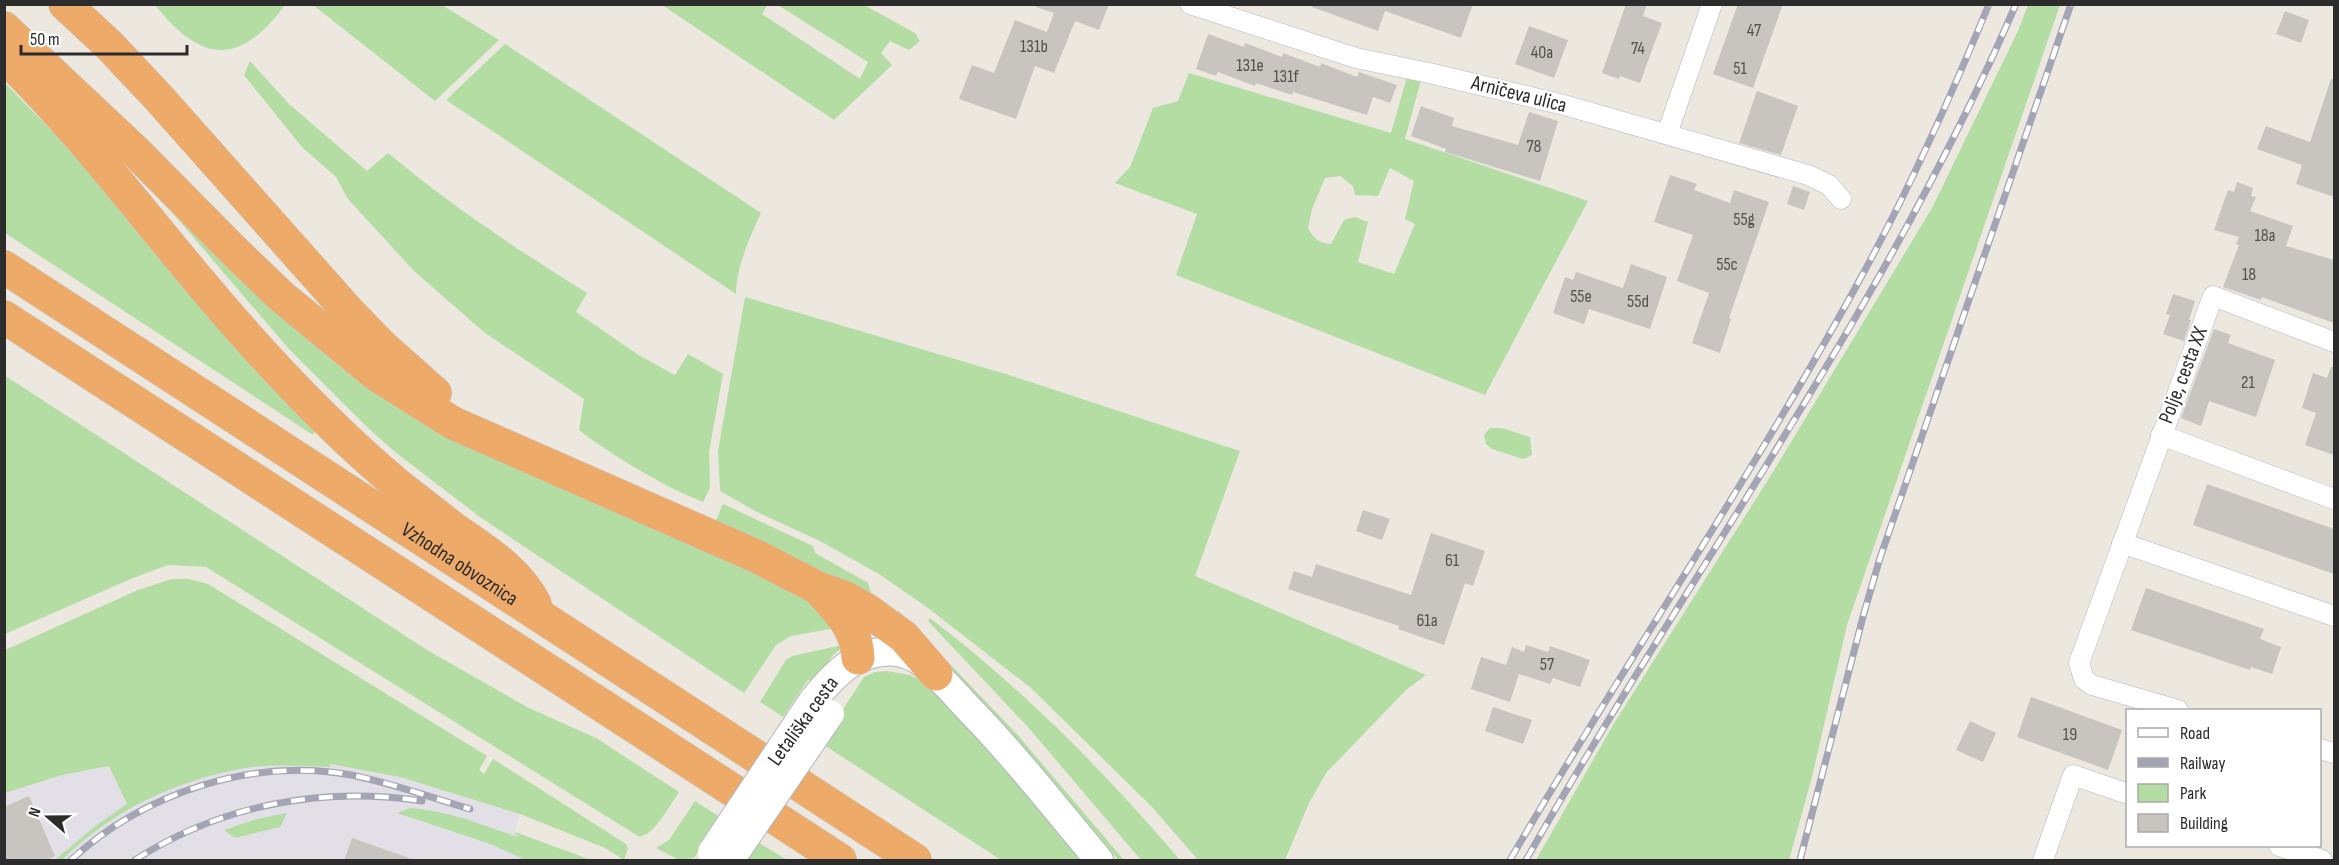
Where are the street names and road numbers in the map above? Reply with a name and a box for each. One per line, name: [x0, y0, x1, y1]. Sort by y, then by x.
street label: Arničeva ulica: [1468, 70, 1569, 118]
street label: Polje, cesta XX: [2153, 323, 2213, 427]
street label: Vzhodna obvoznica: [397, 517, 523, 611]
street label: Letališka cesta: [762, 671, 844, 771]

